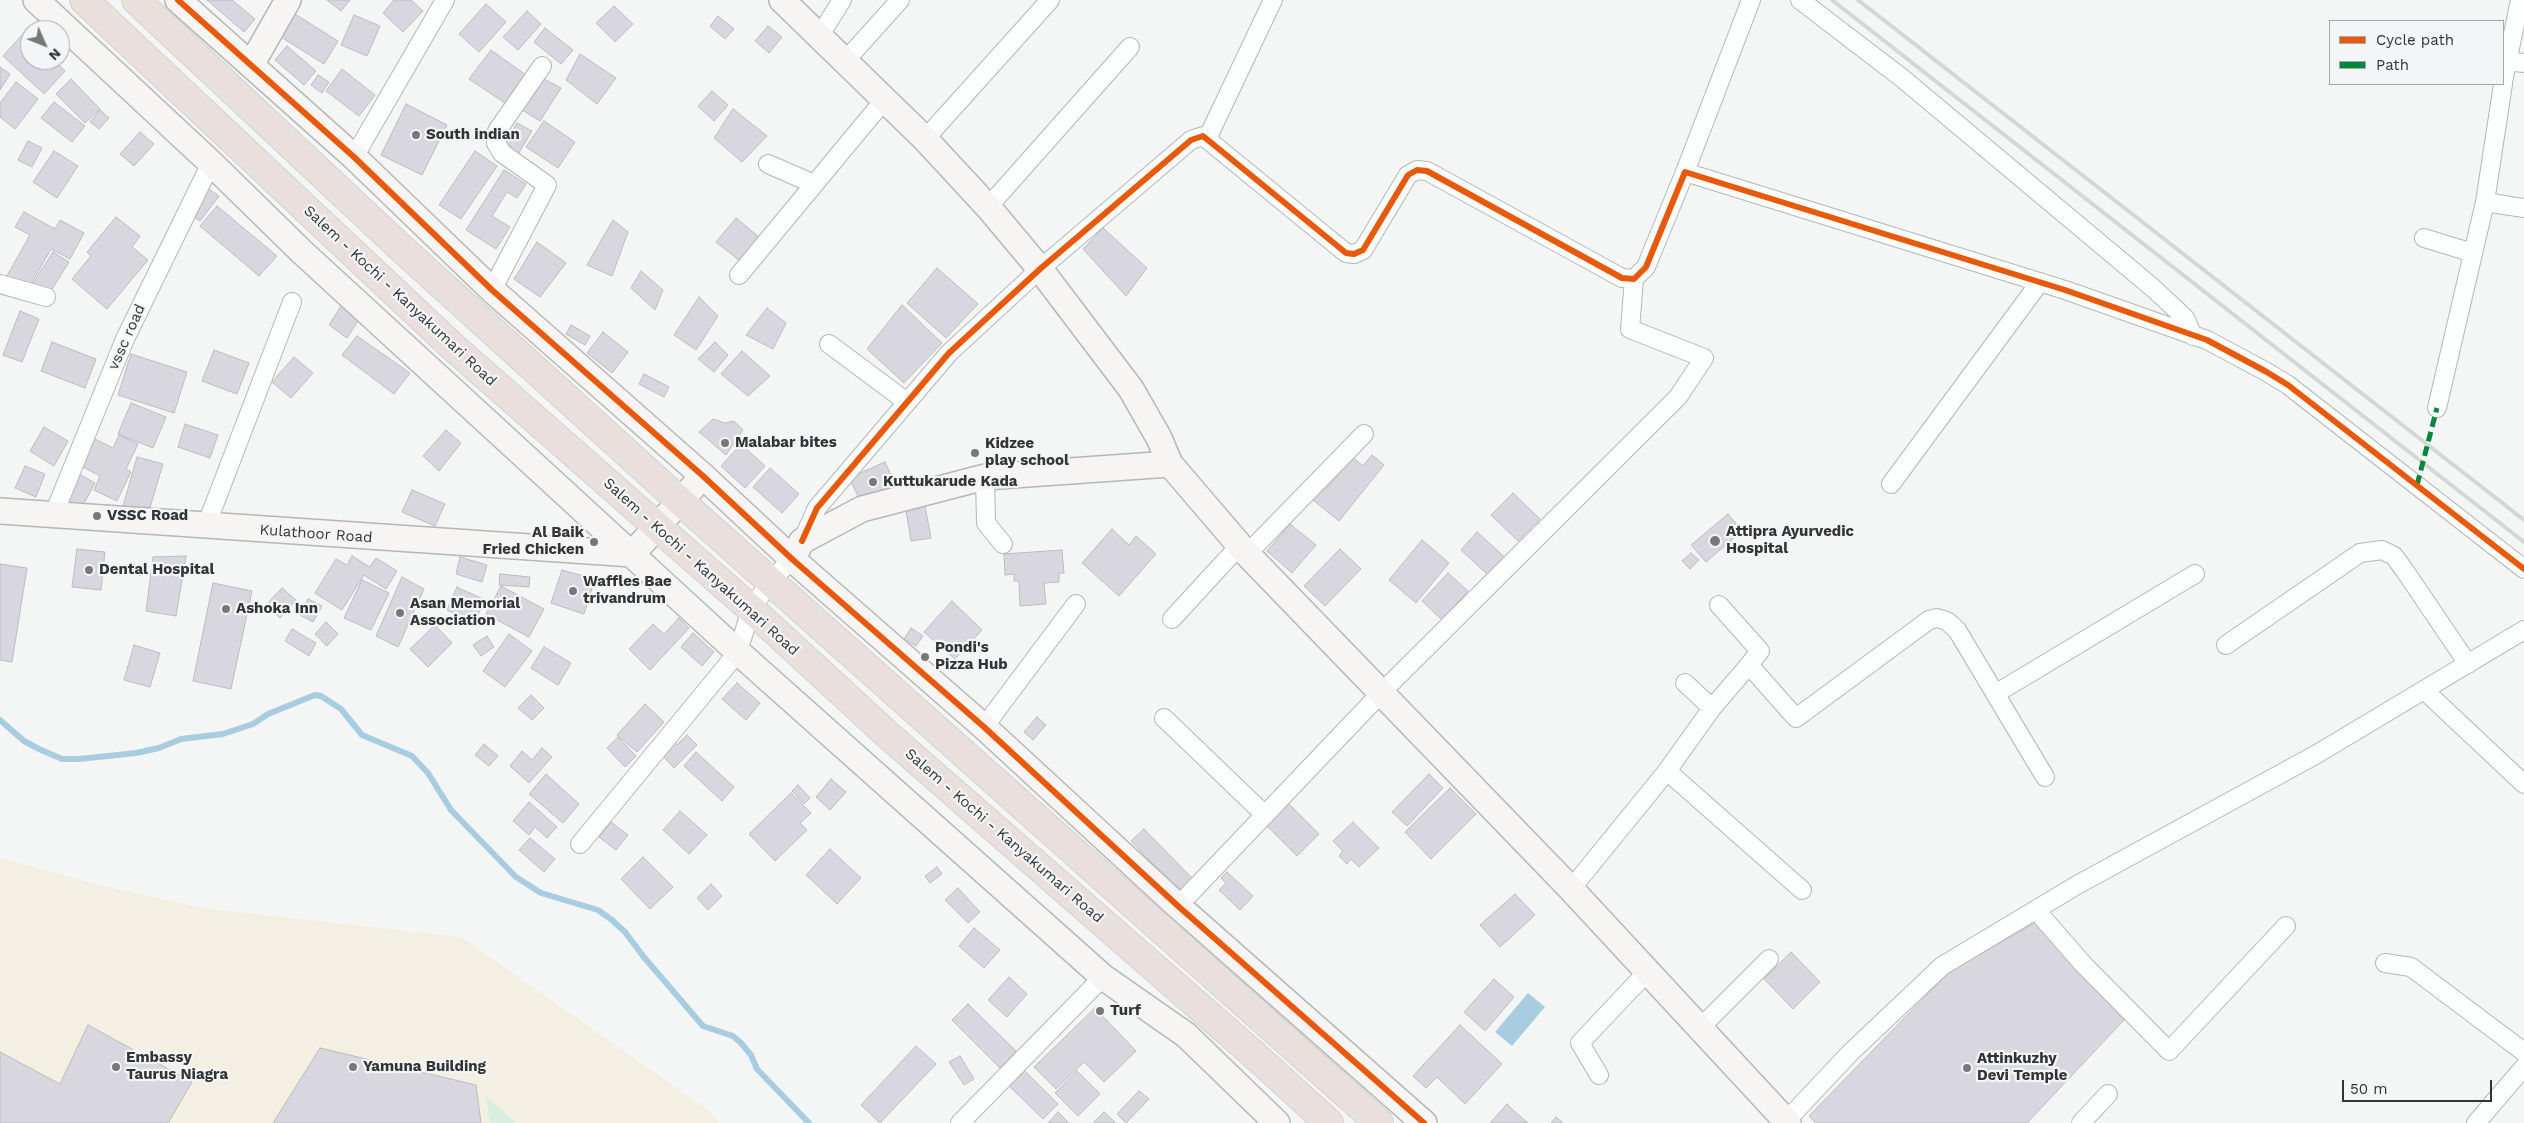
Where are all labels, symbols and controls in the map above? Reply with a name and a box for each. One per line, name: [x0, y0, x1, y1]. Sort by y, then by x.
north arrow: [20, 20, 70, 70]
legend: [2329, 20, 2504, 85]
text: Cycle path: [2376, 31, 2454, 49]
text: N: [46, 45, 64, 64]
text: Path: [2376, 56, 2409, 74]
place label: South indian: [426, 126, 520, 144]
marker: South indian: [410, 129, 422, 141]
street label: Salem - Kochi - Kanyakumari Road: [300, 202, 500, 390]
street label: vssc road: [105, 302, 149, 372]
place label: Malabar bites: [735, 434, 837, 452]
place label: Kidzee play school: [985, 435, 1069, 470]
marker: Malabar bites: [719, 437, 731, 449]
marker: Kidzee play school: [969, 447, 981, 459]
place label: Kuttukarude Kada: [883, 473, 1017, 491]
street label: Salem - Kochi - Kanyakumari Road: [600, 474, 802, 660]
marker: Kuttukarude Kada: [867, 476, 879, 488]
place label: VSSC Road: [107, 507, 188, 525]
marker: VSSC Road: [91, 510, 103, 522]
street label: Kulathoor Road: [259, 521, 373, 547]
place label: Attipra Ayurvedic Hospital: [1726, 523, 1854, 558]
place label: Al Baik Fried Chicken: [483, 524, 584, 559]
marker: Attipra Ayurvedic Hospital: [1708, 534, 1722, 548]
marker: Al Baik Fried Chicken: [588, 536, 600, 548]
place label: Dental Hospital: [99, 561, 214, 579]
marker: Dental Hospital: [83, 564, 95, 576]
place label: Waffles Bae trivandrum: [583, 573, 672, 608]
marker: Waffles Bae trivandrum: [567, 585, 579, 597]
place label: Asan Memorial Association: [410, 595, 520, 630]
place label: Ashoka Inn: [236, 600, 318, 618]
marker: Ashoka Inn: [220, 603, 232, 615]
marker: Asan Memorial Association: [394, 607, 406, 619]
place label: Pondi's Pizza Hub: [935, 639, 1008, 674]
marker: Pondi's Pizza Hub: [919, 651, 931, 663]
street label: Salem - Kochi - Kanyakumari Road: [901, 745, 1107, 927]
place label: Turf: [1110, 1002, 1141, 1020]
marker: Turf: [1094, 1005, 1106, 1017]
place label: Embassy Taurus Niagra: [126, 1049, 228, 1084]
place label: Attinkuzhy Devi Temple: [1977, 1050, 2067, 1085]
place label: Yamuna Building: [363, 1058, 486, 1076]
marker: Embassy Taurus Niagra: [110, 1061, 122, 1073]
marker: Yamuna Building: [347, 1061, 359, 1073]
marker: Attinkuzhy Devi Temple: [1961, 1062, 1973, 1074]
scale bar: [2344, 1070, 2494, 1102]
text: 50 m: [2350, 1080, 2387, 1098]

